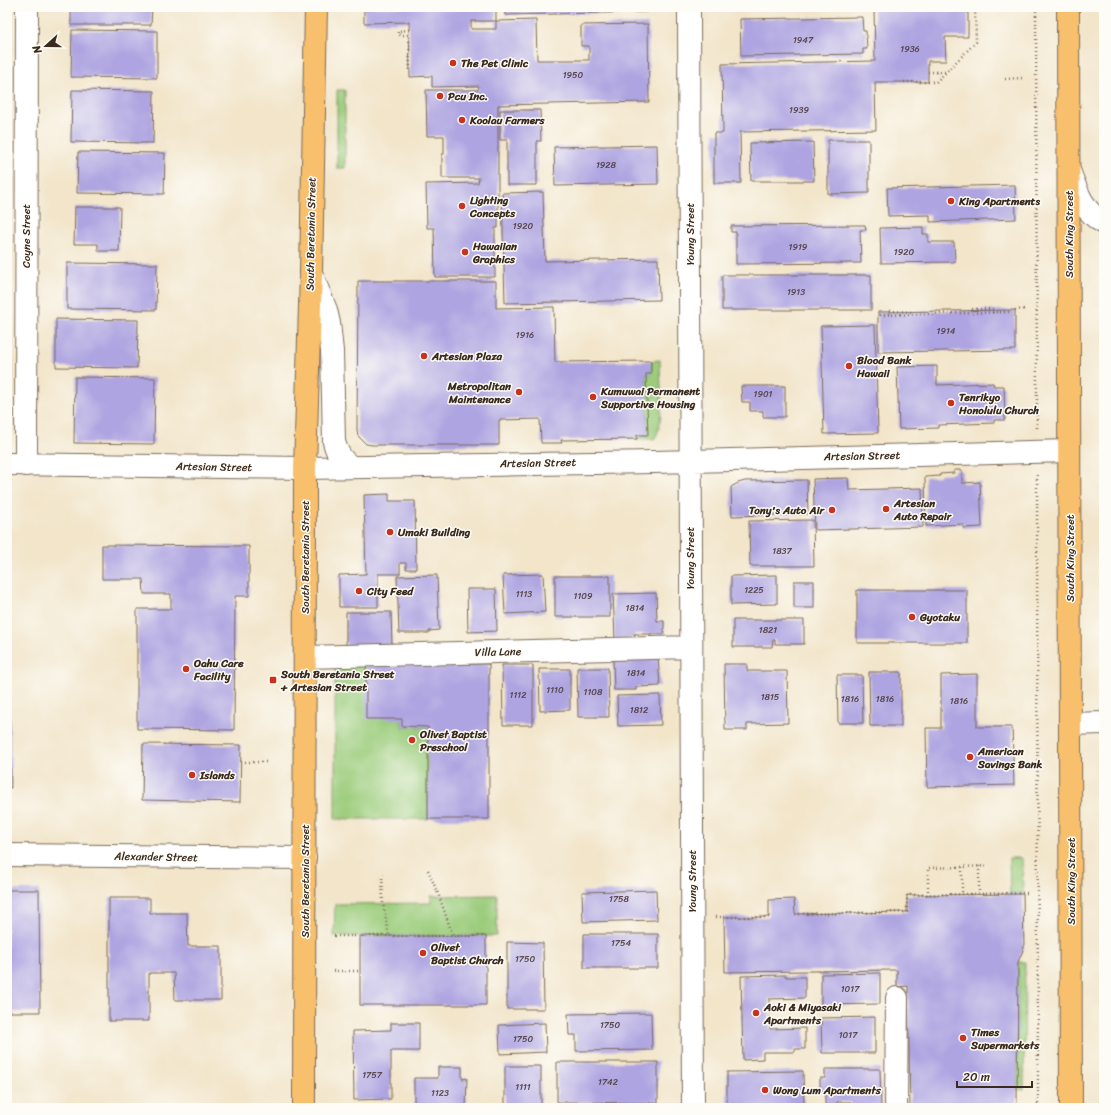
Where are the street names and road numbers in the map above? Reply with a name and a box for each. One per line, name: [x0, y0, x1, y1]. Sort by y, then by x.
street label: South Beretania Street: [301, 177, 321, 291]
street label: South King Street: [1060, 190, 1079, 278]
street label: Young Street: [681, 202, 700, 265]
street label: Coyne Street: [17, 204, 36, 268]
street label: Artesian Street: [823, 446, 901, 466]
street label: Artesian Street: [499, 453, 577, 473]
street label: Artesian Street: [175, 457, 253, 477]
street label: South Beretania Street: [296, 500, 315, 614]
street label: South King Street: [1061, 514, 1080, 602]
street label: Young Street: [681, 526, 700, 589]
street label: Villa Lane: [475, 642, 522, 662]
street label: South Beretania Street: [296, 824, 315, 938]
street label: South King Street: [1062, 837, 1081, 925]
street label: Alexander Street: [113, 847, 198, 867]
street label: Young Street: [683, 849, 702, 912]

